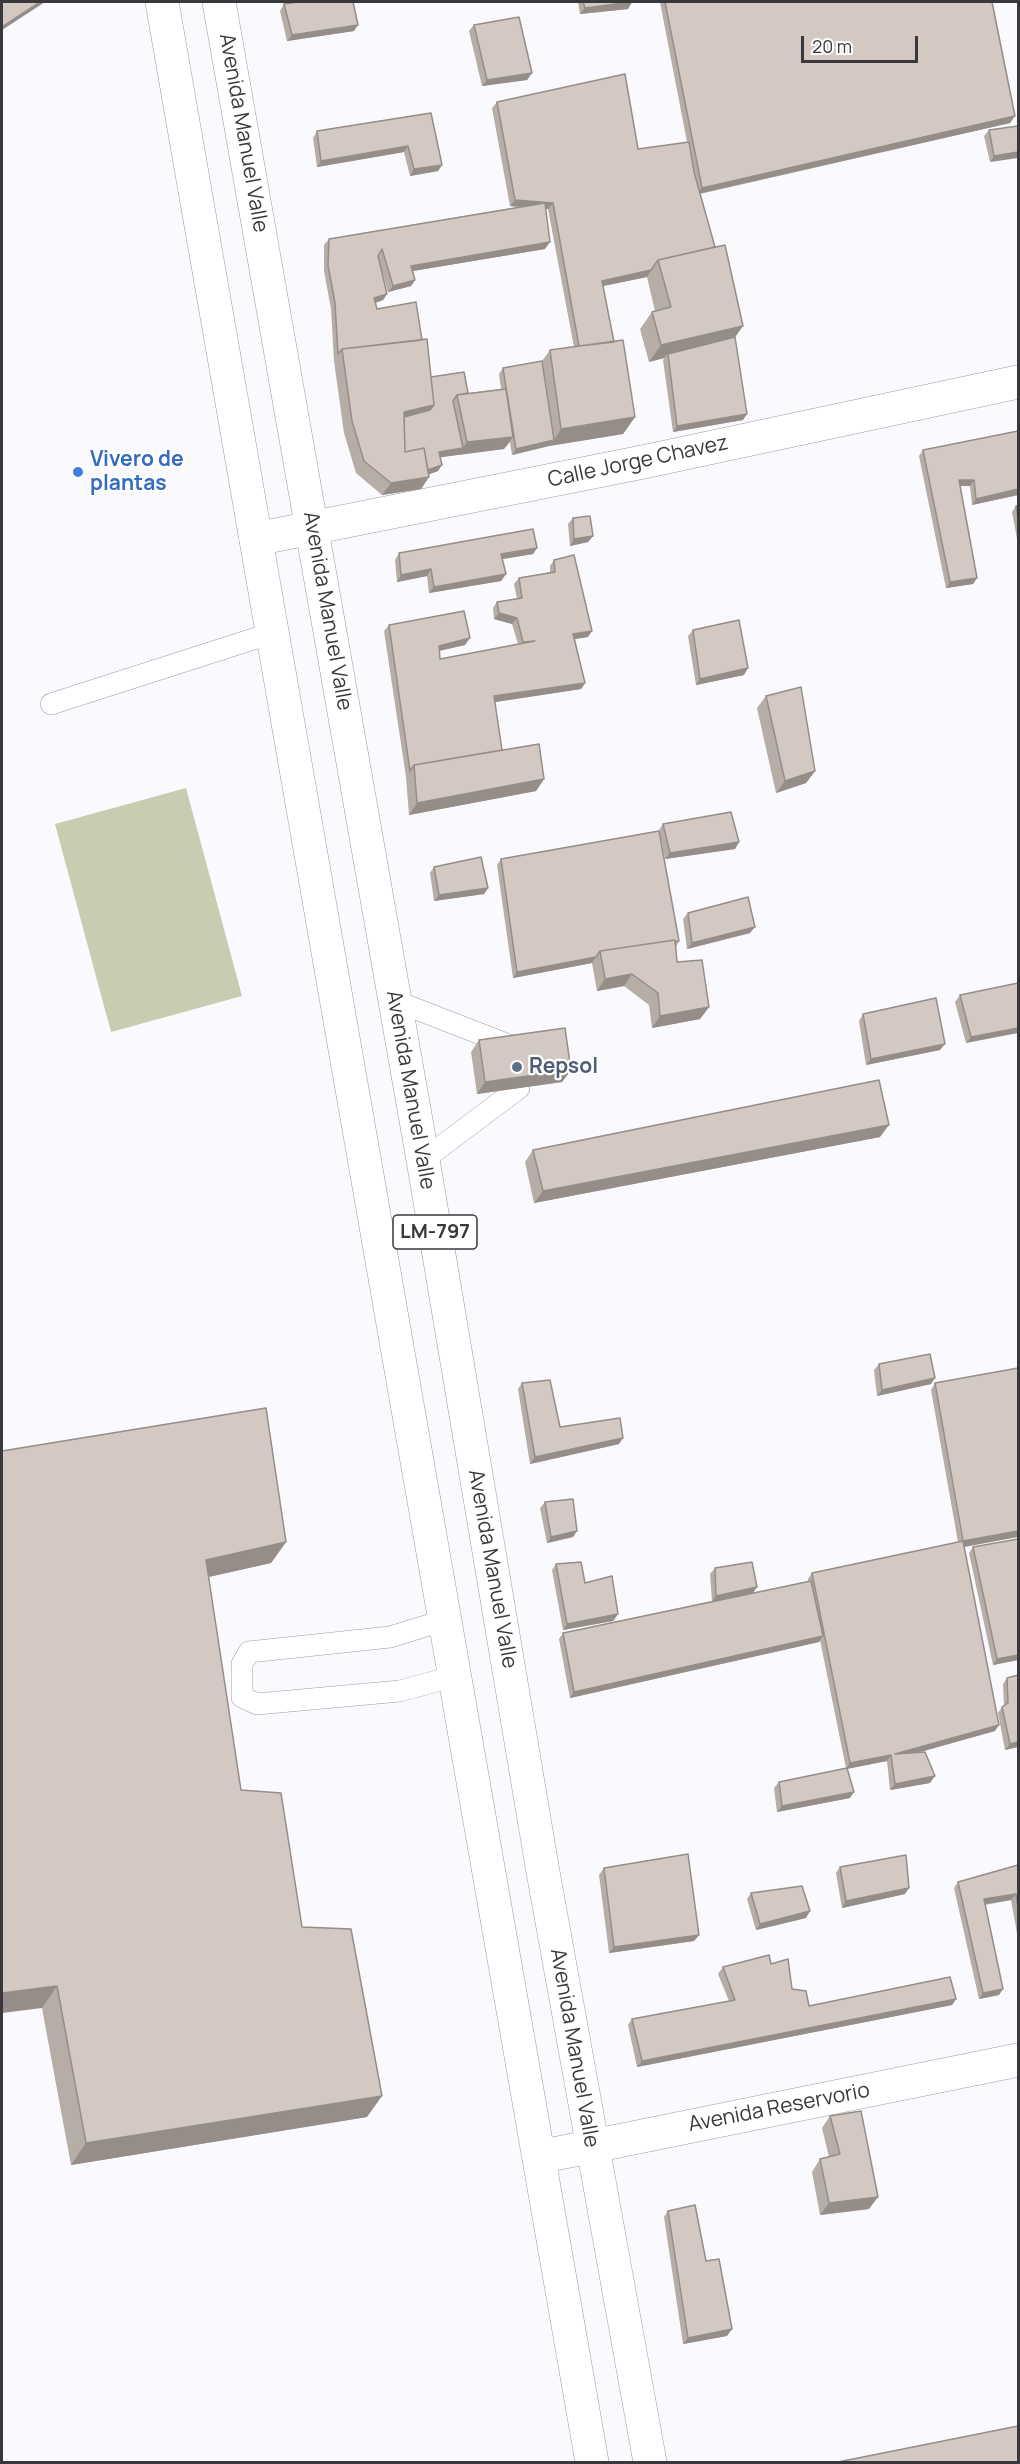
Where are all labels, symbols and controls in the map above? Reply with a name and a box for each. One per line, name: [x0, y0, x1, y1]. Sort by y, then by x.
scale bar: [804, 24, 921, 62]
street label: Avenida Manuel Valle: [213, 32, 273, 234]
text: 20 m: [812, 34, 852, 58]
street label: Calle Jorge Chavez: [546, 431, 730, 493]
place label: Vivero de plantas: [90, 447, 184, 497]
marker: Vivero de plantas: [71, 465, 85, 479]
street label: Avenida Manuel Valle: [297, 510, 357, 712]
street label: Avenida Manuel Valle: [380, 989, 440, 1191]
place label: Repsol: [529, 1054, 598, 1080]
marker: Repsol: [510, 1060, 524, 1074]
road number: LM-797: [393, 1215, 477, 1249]
street label: Avenida Manuel Valle: [462, 1468, 522, 1670]
street label: Avenida Manuel Valle: [544, 1947, 604, 2149]
street label: Avenida Reservorio: [686, 2078, 872, 2138]

